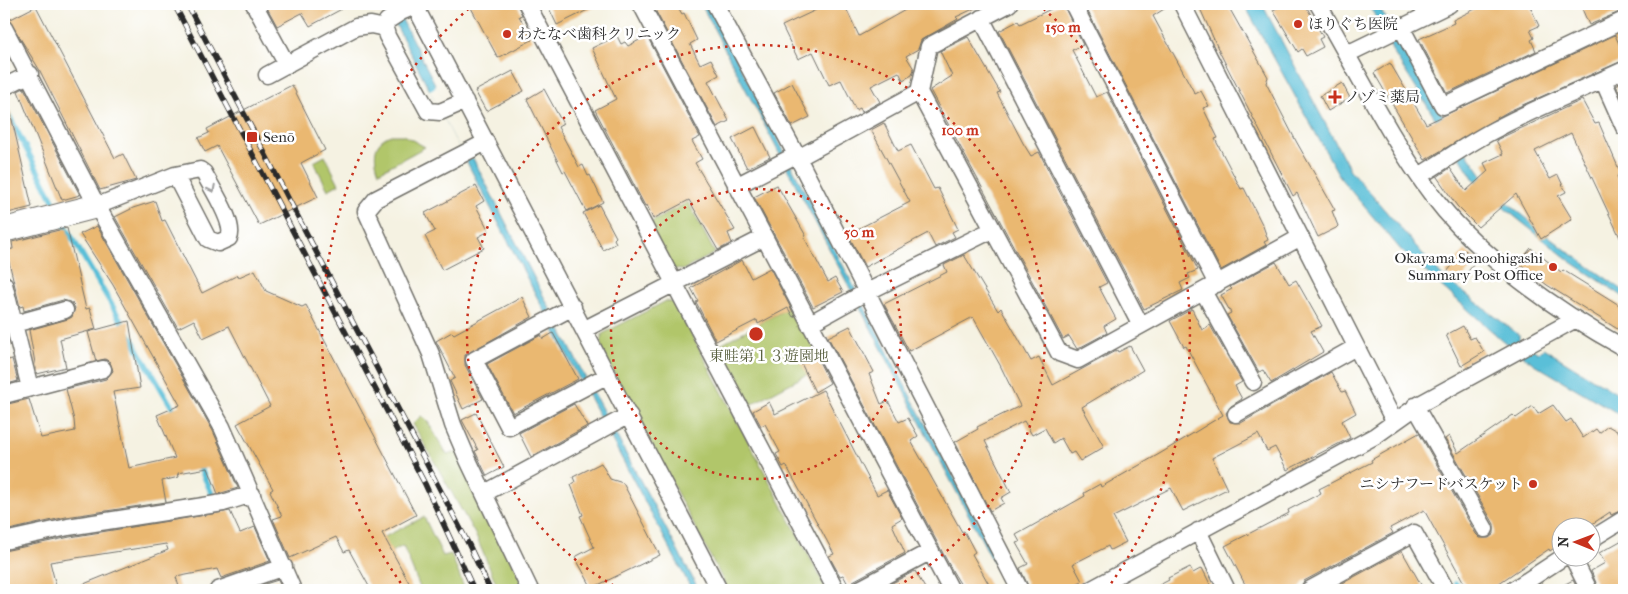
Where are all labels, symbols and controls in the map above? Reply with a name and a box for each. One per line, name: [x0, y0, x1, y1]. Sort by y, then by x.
place label: ほりぐち医院: [1308, 15, 1398, 33]
text: 150 m: [1045, 18, 1081, 36]
marker: ほりぐち医院: [1292, 18, 1304, 30]
place label: わたなべ歯科クリニック: [517, 25, 681, 43]
marker: わたなべ歯科クリニック: [501, 28, 513, 40]
place label: ノゾミ薬局: [1345, 88, 1420, 106]
marker: ノゾミ薬局: [1329, 91, 1341, 103]
text: 100 m: [941, 121, 979, 139]
place label: Senō: [263, 128, 295, 146]
marker: Senō: [245, 130, 259, 144]
one-way arrow: [206, 183, 216, 192]
text: 50 m: [844, 223, 875, 241]
place label: Okayama Senoohigashi Summary Post Office: [1394, 249, 1544, 284]
marker: Okayama Senoohigashi Summary Post Office: [1547, 261, 1559, 273]
centre of rings: [747, 325, 765, 343]
park label: 東畦第１３遊園地: [709, 347, 829, 365]
place label: ニシナフードバスケット: [1359, 475, 1523, 493]
marker: ニシナフードバスケット: [1527, 478, 1539, 490]
north arrow: [1550, 516, 1600, 566]
text: N: [1555, 536, 1572, 547]

